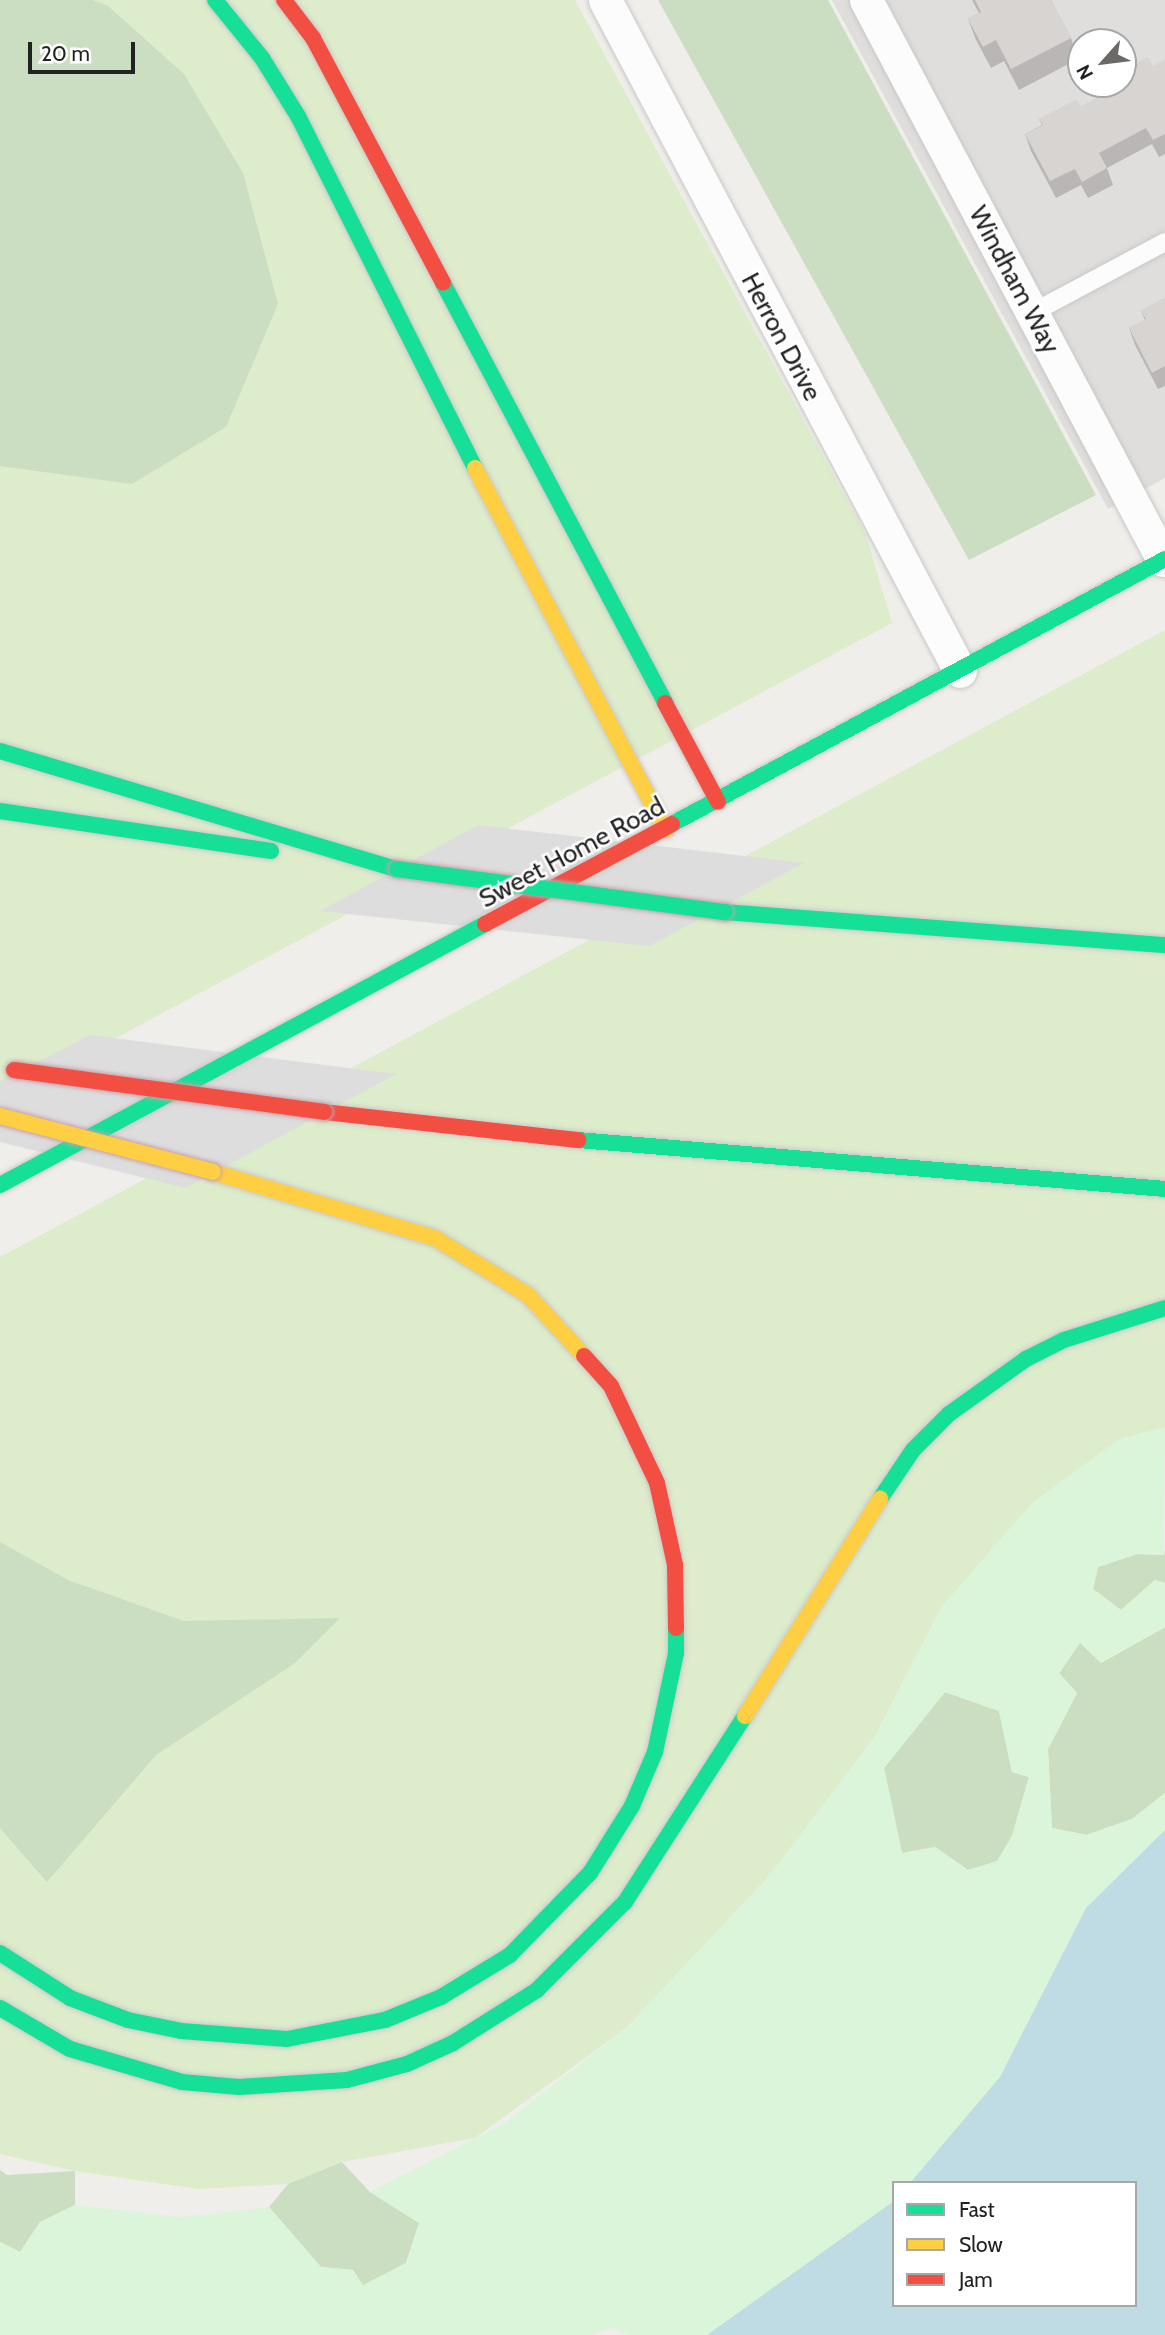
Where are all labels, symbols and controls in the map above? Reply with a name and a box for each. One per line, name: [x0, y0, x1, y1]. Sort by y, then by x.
scale bar: [32, 28, 138, 72]
north arrow: [1067, 28, 1137, 98]
text: 20 m: [41, 41, 90, 66]
text: N: [1071, 61, 1098, 83]
street label: Windham Way: [962, 201, 1066, 359]
street label: Herron Drive: [734, 268, 828, 406]
street label: Sweet Home Road: [474, 791, 670, 915]
legend: [892, 2181, 1137, 2307]
text: Fast: [959, 2197, 995, 2222]
text: Slow: [959, 2232, 1003, 2257]
text: Jam: [959, 2267, 993, 2292]

